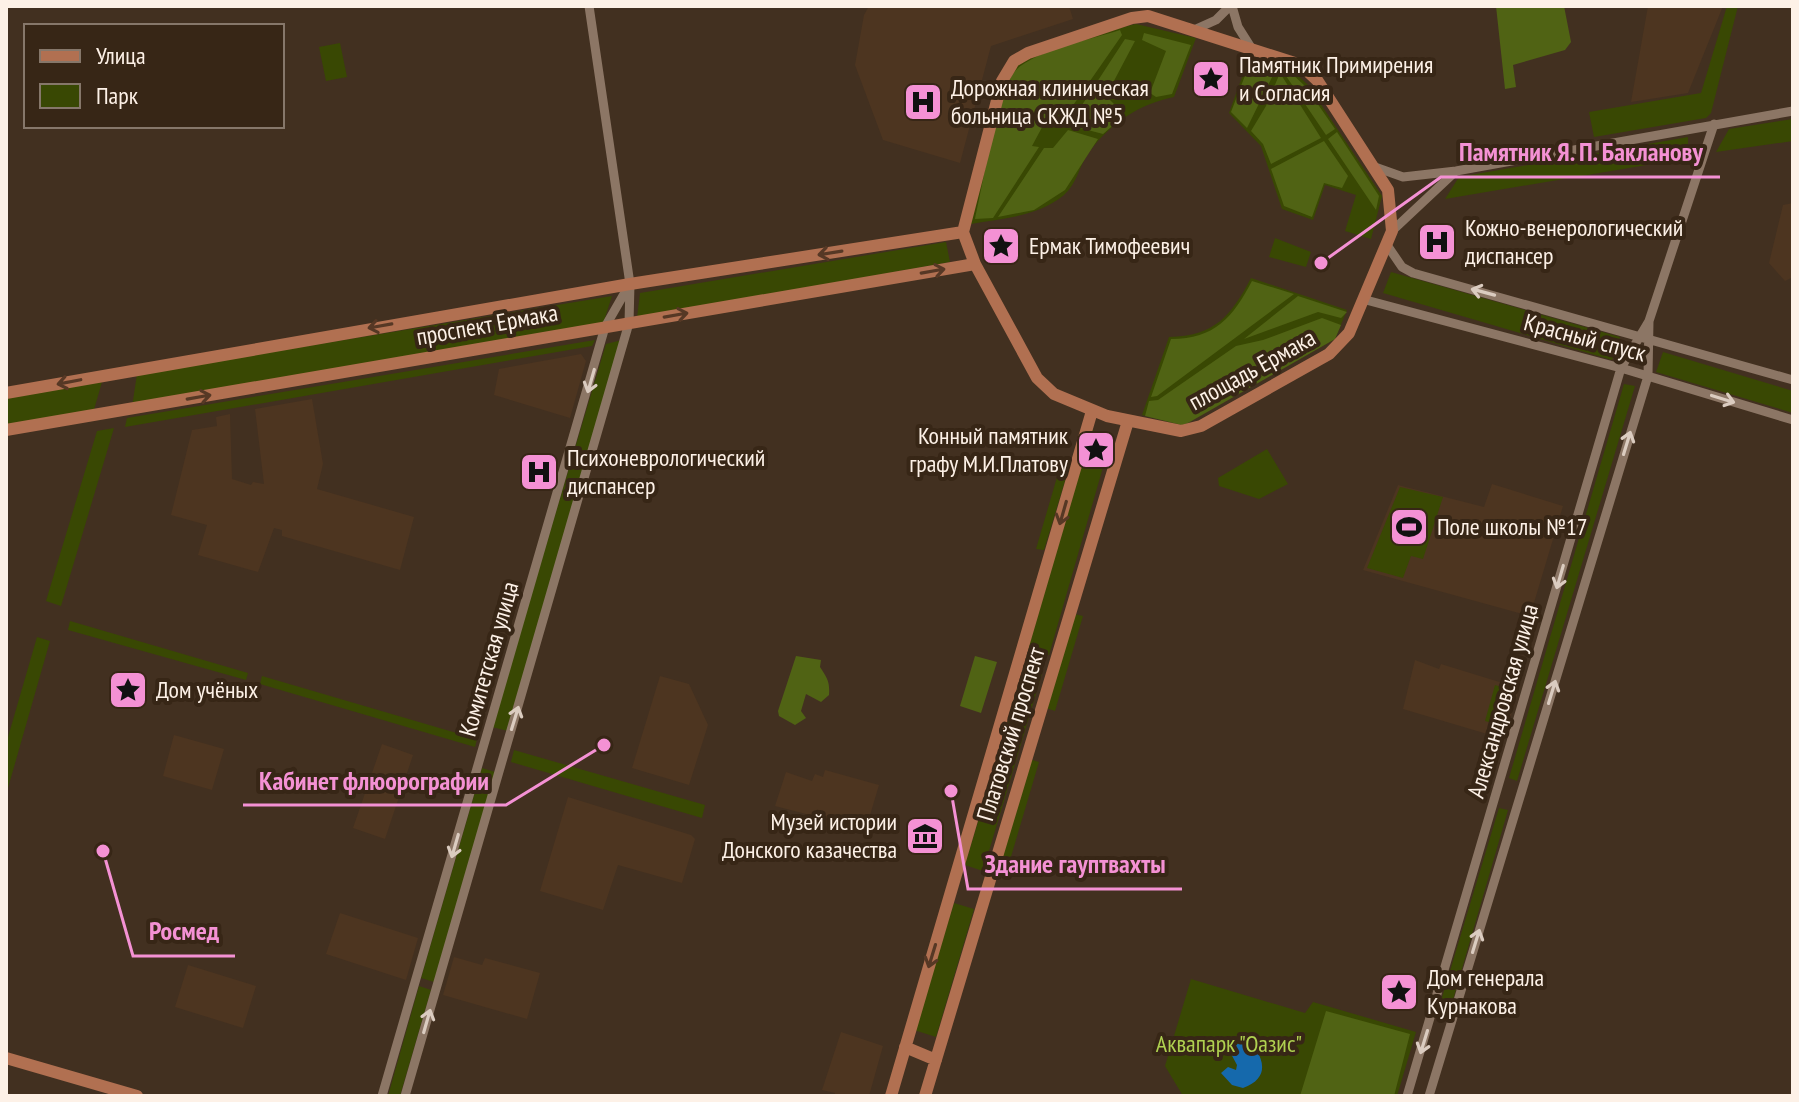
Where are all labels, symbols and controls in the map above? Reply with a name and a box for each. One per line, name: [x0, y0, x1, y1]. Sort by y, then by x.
legend: [24, 24, 284, 128]
text: Улица: [96, 40, 146, 71]
place label: Памятник Примирения и Cогласия: [1239, 49, 1433, 108]
place icon: Памятник Примирения и Cогласия: [1190, 58, 1232, 100]
place label: Дорожная клиническая больница СКЖД №5: [951, 72, 1149, 131]
text: Парк: [96, 80, 139, 111]
hospital icon: Дорожная клиническая больница СКЖД №5: [902, 81, 944, 123]
callout: Памятник Я. П. Бакланову: [1441, 127, 1720, 177]
text: Памятник Я. П. Бакланову: [1459, 135, 1703, 168]
place label: Кожно-венерологический диспансер: [1465, 212, 1683, 271]
hospital icon: Кожно-венерологический диспансер: [1416, 221, 1458, 263]
place icon: Ермак Тимофеевич: [980, 225, 1022, 267]
place label: Ермак Тимофеевич: [1029, 230, 1190, 261]
one-way arrow: [818, 246, 844, 261]
one-way arrow: [919, 263, 945, 278]
one-way arrow: [1471, 284, 1497, 299]
street label: проспект Ермака: [414, 297, 560, 352]
street label: Красный спуск: [1521, 306, 1650, 369]
one-way arrow: [663, 307, 688, 322]
one-way arrow: [368, 320, 394, 335]
street label: площадь Ермака: [1183, 322, 1321, 417]
one-way arrow: [583, 368, 597, 393]
one-way arrow: [57, 375, 82, 390]
one-way arrow: [186, 388, 211, 403]
one-way arrow: [1709, 392, 1735, 407]
place label: Конный памятник графу М.И.Платову: [909, 420, 1069, 479]
place icon: Конный памятник графу М.И.Платову: [1075, 429, 1117, 471]
one-way arrow: [1620, 431, 1635, 457]
place label: Психоневрологический диспансер: [567, 442, 765, 501]
hospital icon: Психоневрологический диспансер: [518, 451, 560, 493]
one-way arrow: [1054, 499, 1069, 525]
sports icon: Поле школы №17: [1388, 506, 1430, 548]
place label: Поле школы №17: [1437, 511, 1588, 542]
one-way arrow: [1552, 564, 1567, 590]
street label: Комитетская улица: [452, 578, 525, 740]
street label: Александровская улица: [1460, 600, 1545, 801]
street label: Платовский проспект: [969, 643, 1052, 825]
place icon: Дом учёных: [107, 669, 149, 711]
place label: Дом учёных: [156, 674, 258, 705]
one-way arrow: [1545, 680, 1560, 706]
one-way arrow: [508, 705, 523, 731]
callout: Кабинет флюорографии: [243, 755, 506, 805]
text: Кабинет флюорографии: [259, 764, 489, 797]
place label: Музей истории Донского казачества: [722, 806, 897, 865]
museum icon: Музей истории Донского казачества: [904, 815, 946, 857]
one-way arrow: [447, 832, 462, 858]
callout: Здание гауптвахты: [968, 839, 1182, 889]
text: Здание гауптвахты: [984, 847, 1166, 880]
callout: Росмед: [133, 906, 235, 956]
text: Росмед: [149, 914, 220, 947]
one-way arrow: [1470, 929, 1484, 954]
one-way arrow: [924, 942, 939, 968]
place label: Дом генерала Курнакова: [1427, 962, 1544, 1021]
place icon: Дом генерала Курнакова: [1378, 971, 1420, 1013]
one-way arrow: [420, 1009, 435, 1035]
park label: Аквапарк "Оазис": [1156, 1028, 1302, 1059]
one-way arrow: [1416, 1028, 1431, 1054]

